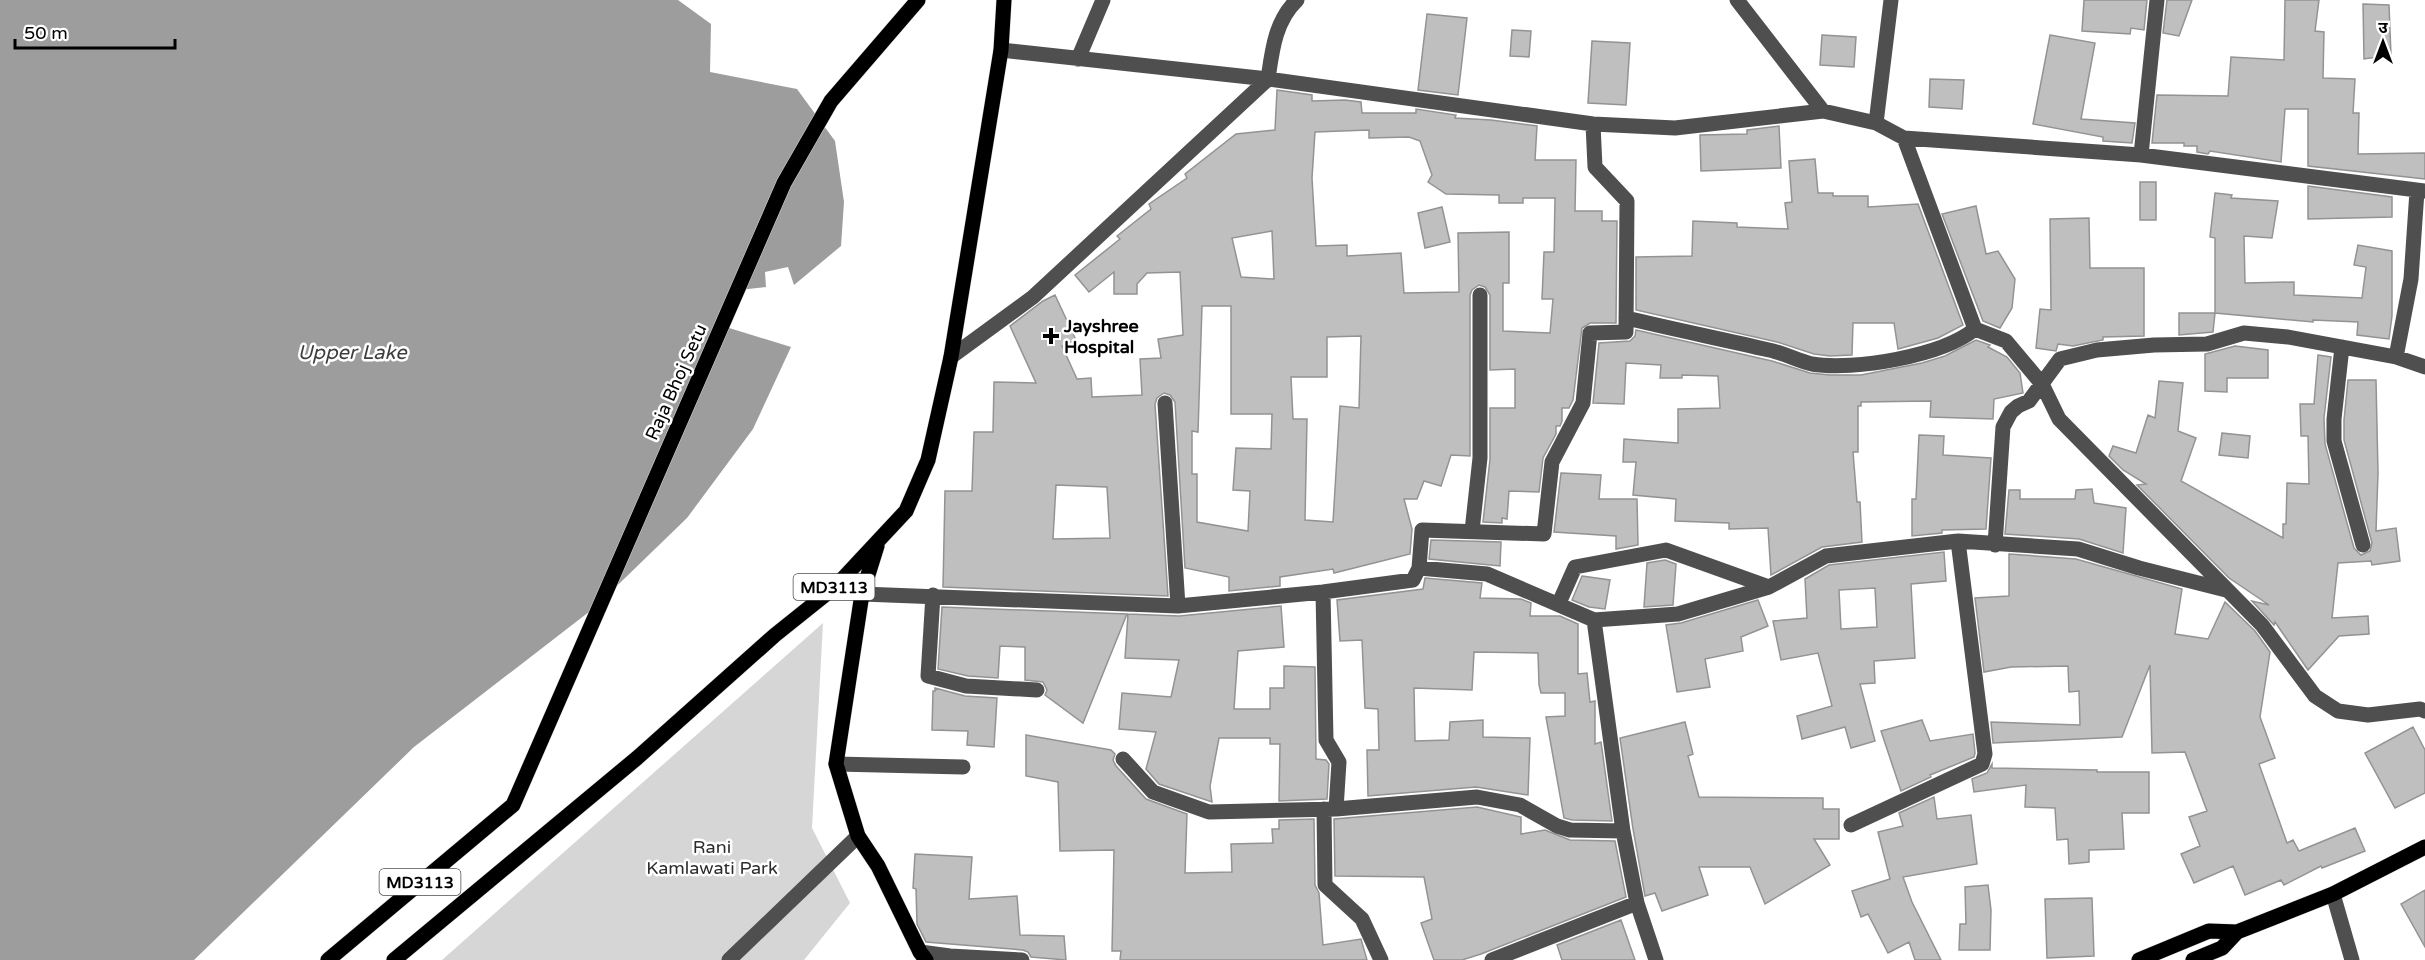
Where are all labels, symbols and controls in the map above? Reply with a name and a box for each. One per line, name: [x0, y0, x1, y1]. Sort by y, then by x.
scale bar: [15, 12, 176, 50]
north arrow: [2353, 12, 2413, 72]
text: उ: [2378, 18, 2388, 38]
text: 50 m: [24, 22, 68, 44]
place label: Jayshree Hospital: [1063, 315, 1139, 358]
street label: Raja Bhoj Setu: [641, 320, 711, 444]
marker: Jayshree Hospital: [1042, 327, 1060, 345]
water label: Upper Lake: [297, 341, 408, 365]
road number: MD3113: [794, 574, 874, 600]
park label: Rani Kamlawati Park: [646, 836, 778, 879]
road number: MD3113: [380, 869, 460, 895]

